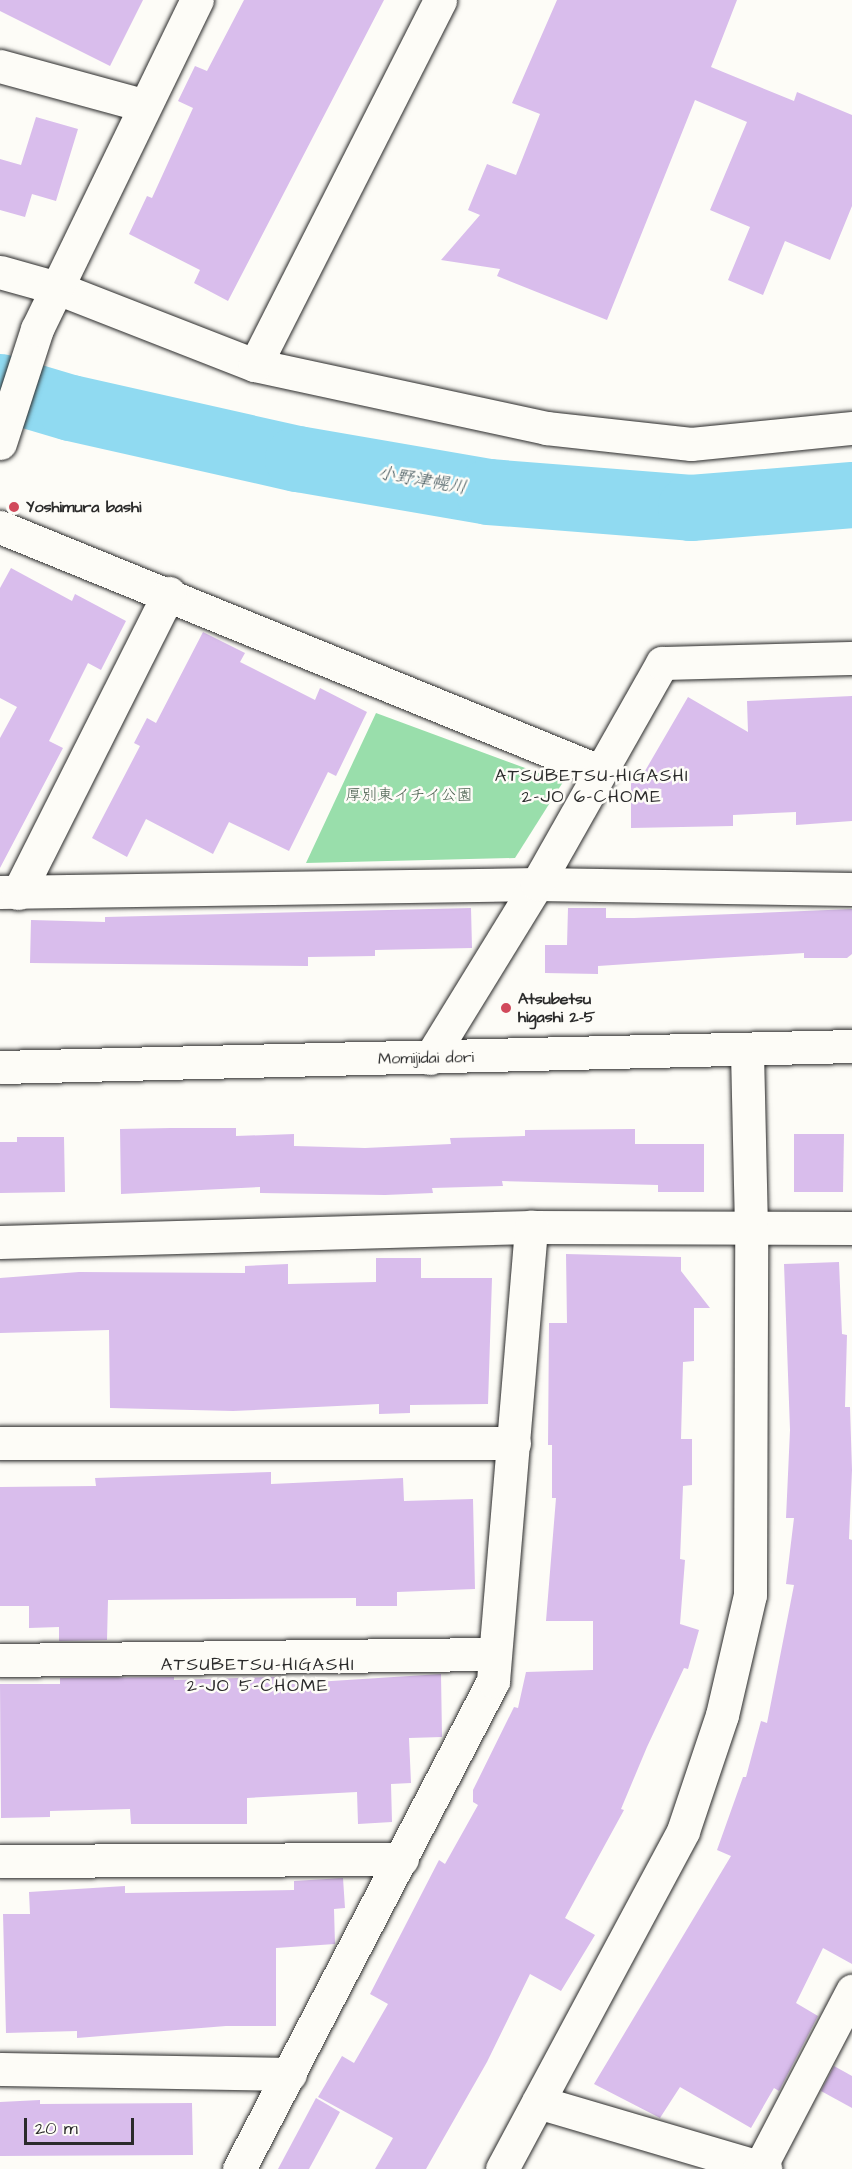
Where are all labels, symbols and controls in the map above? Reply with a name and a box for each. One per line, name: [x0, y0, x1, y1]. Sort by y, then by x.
water label: 小野津幌川: [376, 463, 468, 499]
place label: Yoshimura bashi: [26, 497, 141, 517]
marker: Yoshimura bashi: [7, 500, 21, 514]
district label: ATSUBETSU-HIGASHI 2-JO 6-CHOME: [495, 766, 689, 808]
park label: 厚別東イチイ公園: [345, 785, 473, 805]
place label: Atsubetsu higashi 2-5: [518, 989, 595, 1027]
marker: Atsubetsu higashi 2-5: [499, 1001, 513, 1015]
street label: Momijidai dori: [378, 1048, 474, 1068]
district label: ATSUBETSU-HIGASHI 2-JO 5-CHOME: [161, 1655, 355, 1698]
scale bar: [27, 2106, 136, 2144]
text: 20 m: [35, 2116, 78, 2141]

